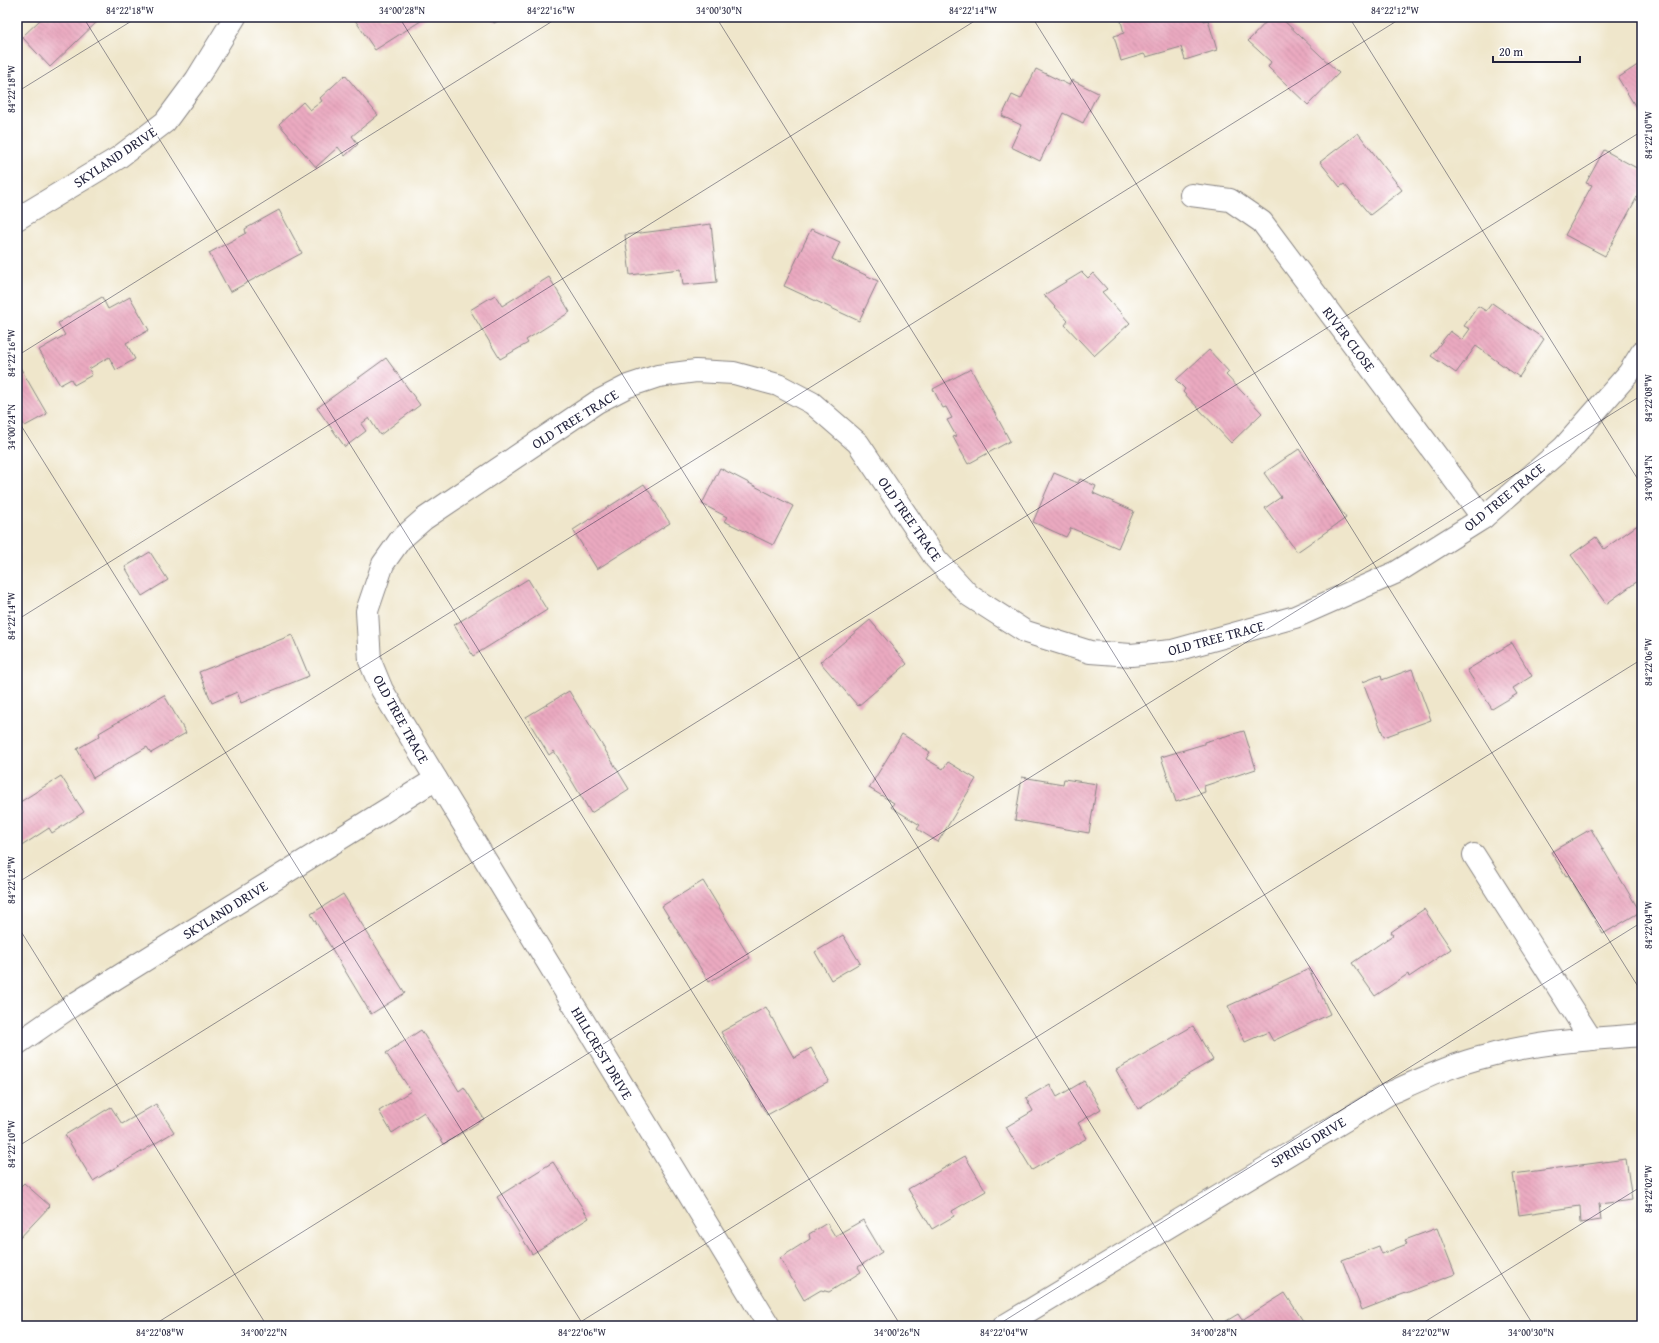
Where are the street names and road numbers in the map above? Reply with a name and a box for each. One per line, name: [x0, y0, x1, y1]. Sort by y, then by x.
street label: SKYLAND DRIVE: [69, 122, 161, 192]
street label: RIVER CLOSE: [1318, 302, 1380, 376]
street label: OLD TREE TRACE: [528, 384, 622, 454]
street label: OLD TREE TRACE: [1459, 458, 1549, 536]
street label: OLD TREE TRACE: [873, 473, 947, 565]
street label: OLD TREE TRACE: [1166, 616, 1266, 660]
street label: OLD TREE TRACE: [368, 671, 434, 767]
street label: SKYLAND DRIVE: [179, 876, 271, 944]
street label: HILLCREST DRIVE: [566, 1003, 638, 1103]
street label: SPRING DRIVE: [1267, 1112, 1349, 1172]

